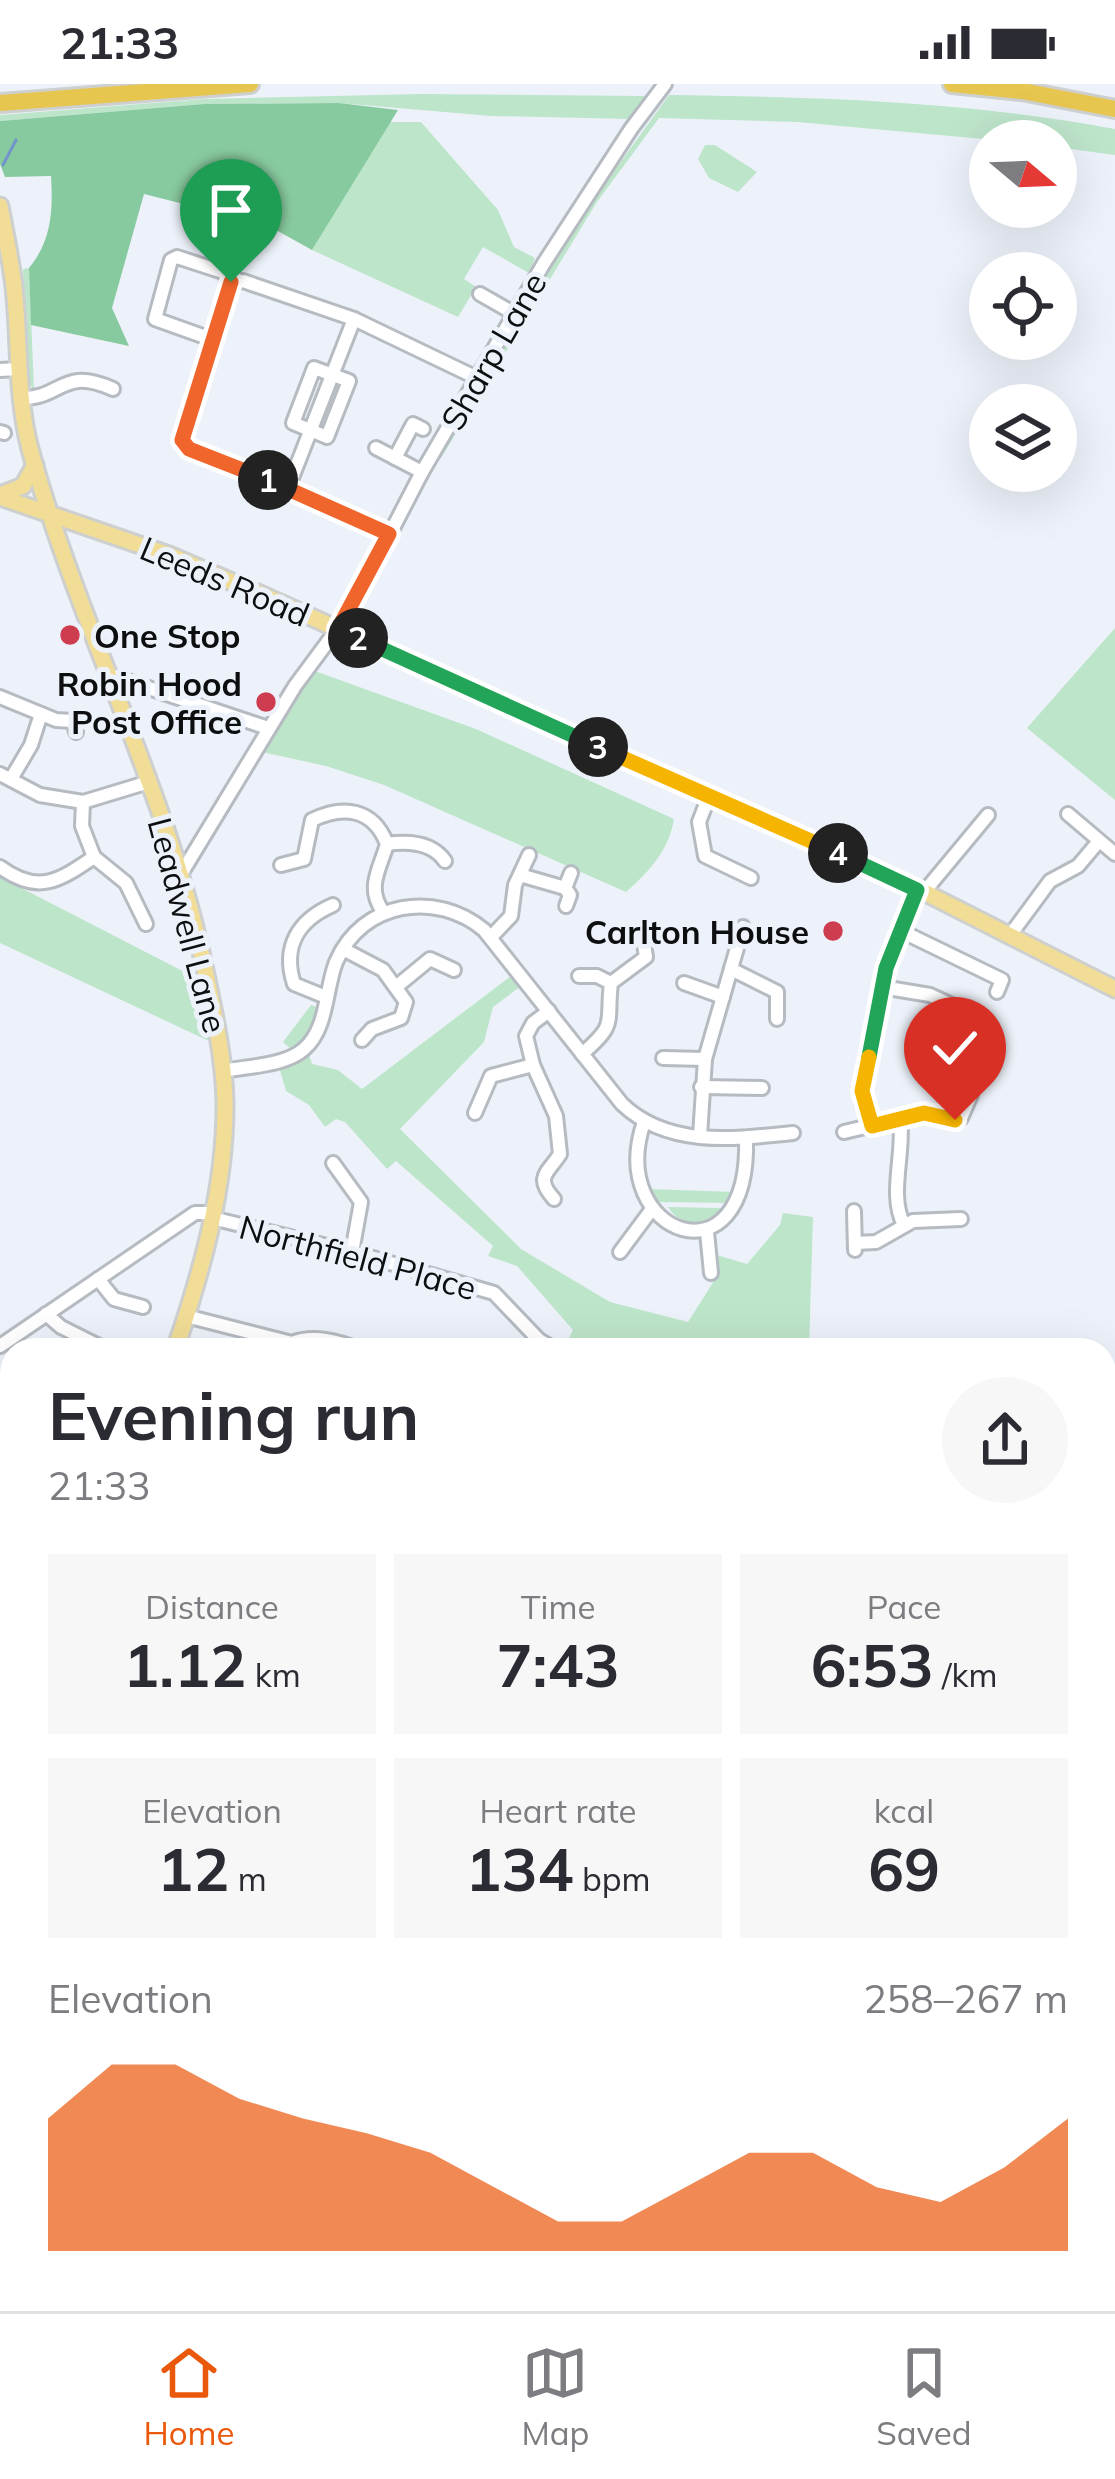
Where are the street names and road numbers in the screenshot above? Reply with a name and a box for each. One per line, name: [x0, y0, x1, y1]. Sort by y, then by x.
street label: Sharp Lane: [431, 265, 555, 437]
street label: Leeds Road: [134, 527, 316, 635]
street label: Leadwell Lane: [140, 813, 236, 1037]
street label: Northfield Place: [235, 1206, 481, 1308]

